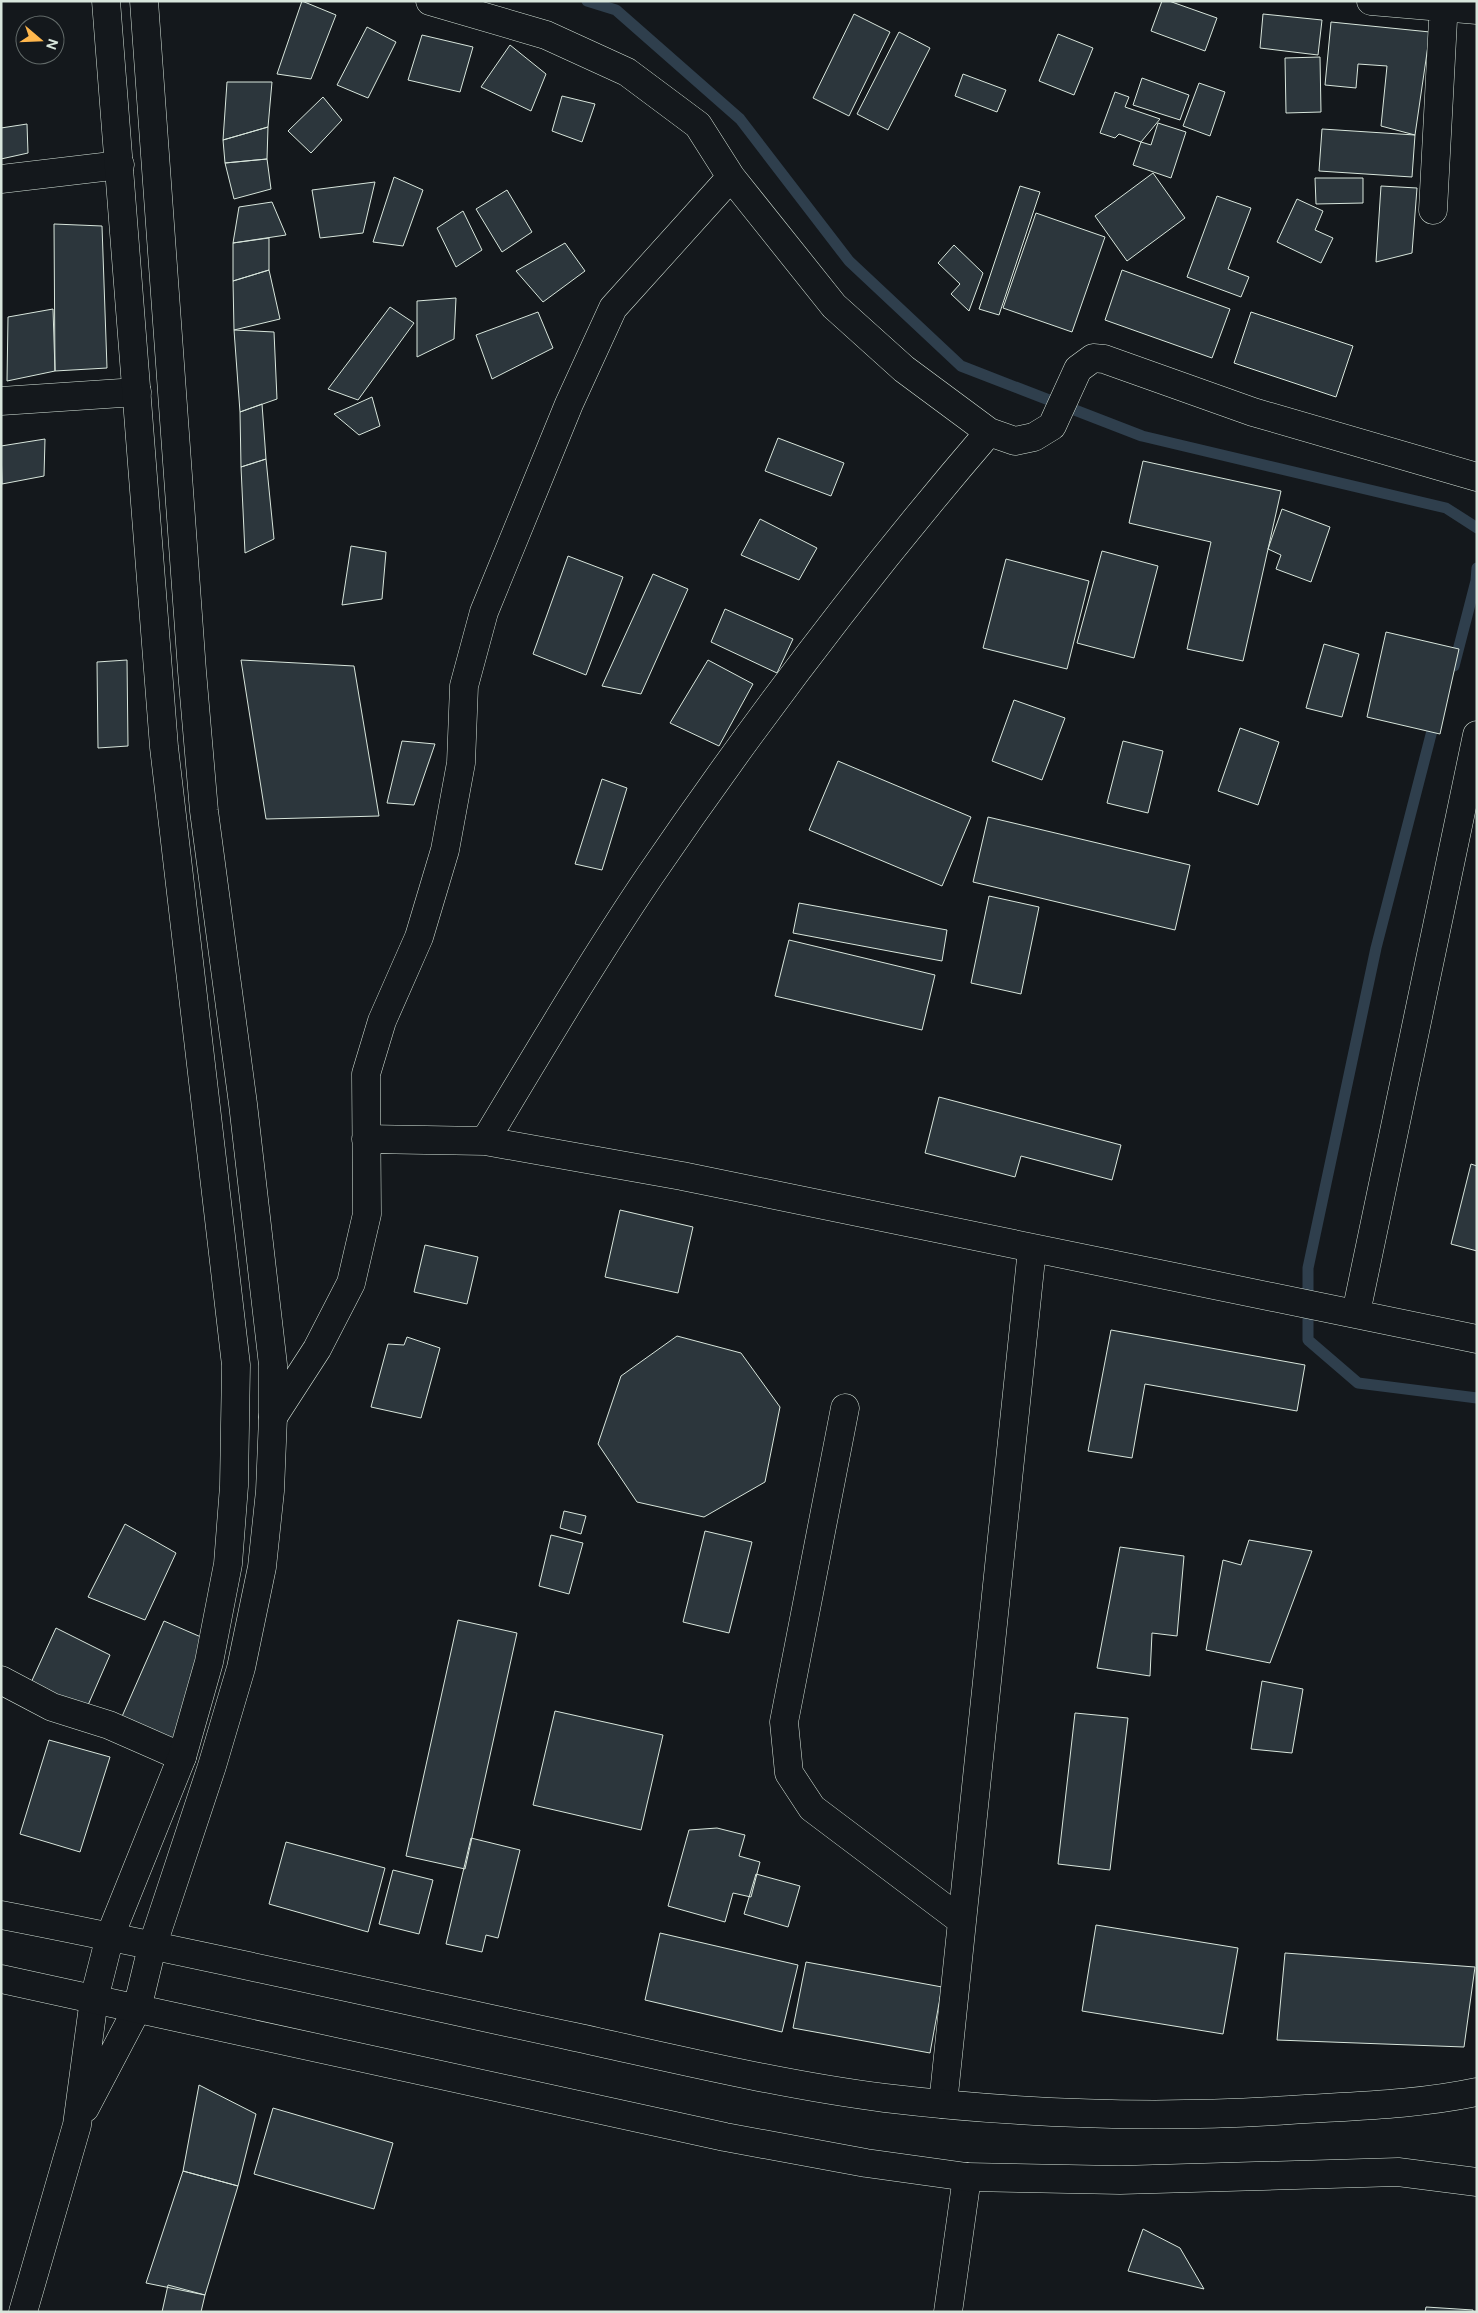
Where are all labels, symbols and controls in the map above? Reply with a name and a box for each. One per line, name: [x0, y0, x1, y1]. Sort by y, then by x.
north arrow: [15, 15, 65, 65]
text: N: [42, 36, 62, 52]

